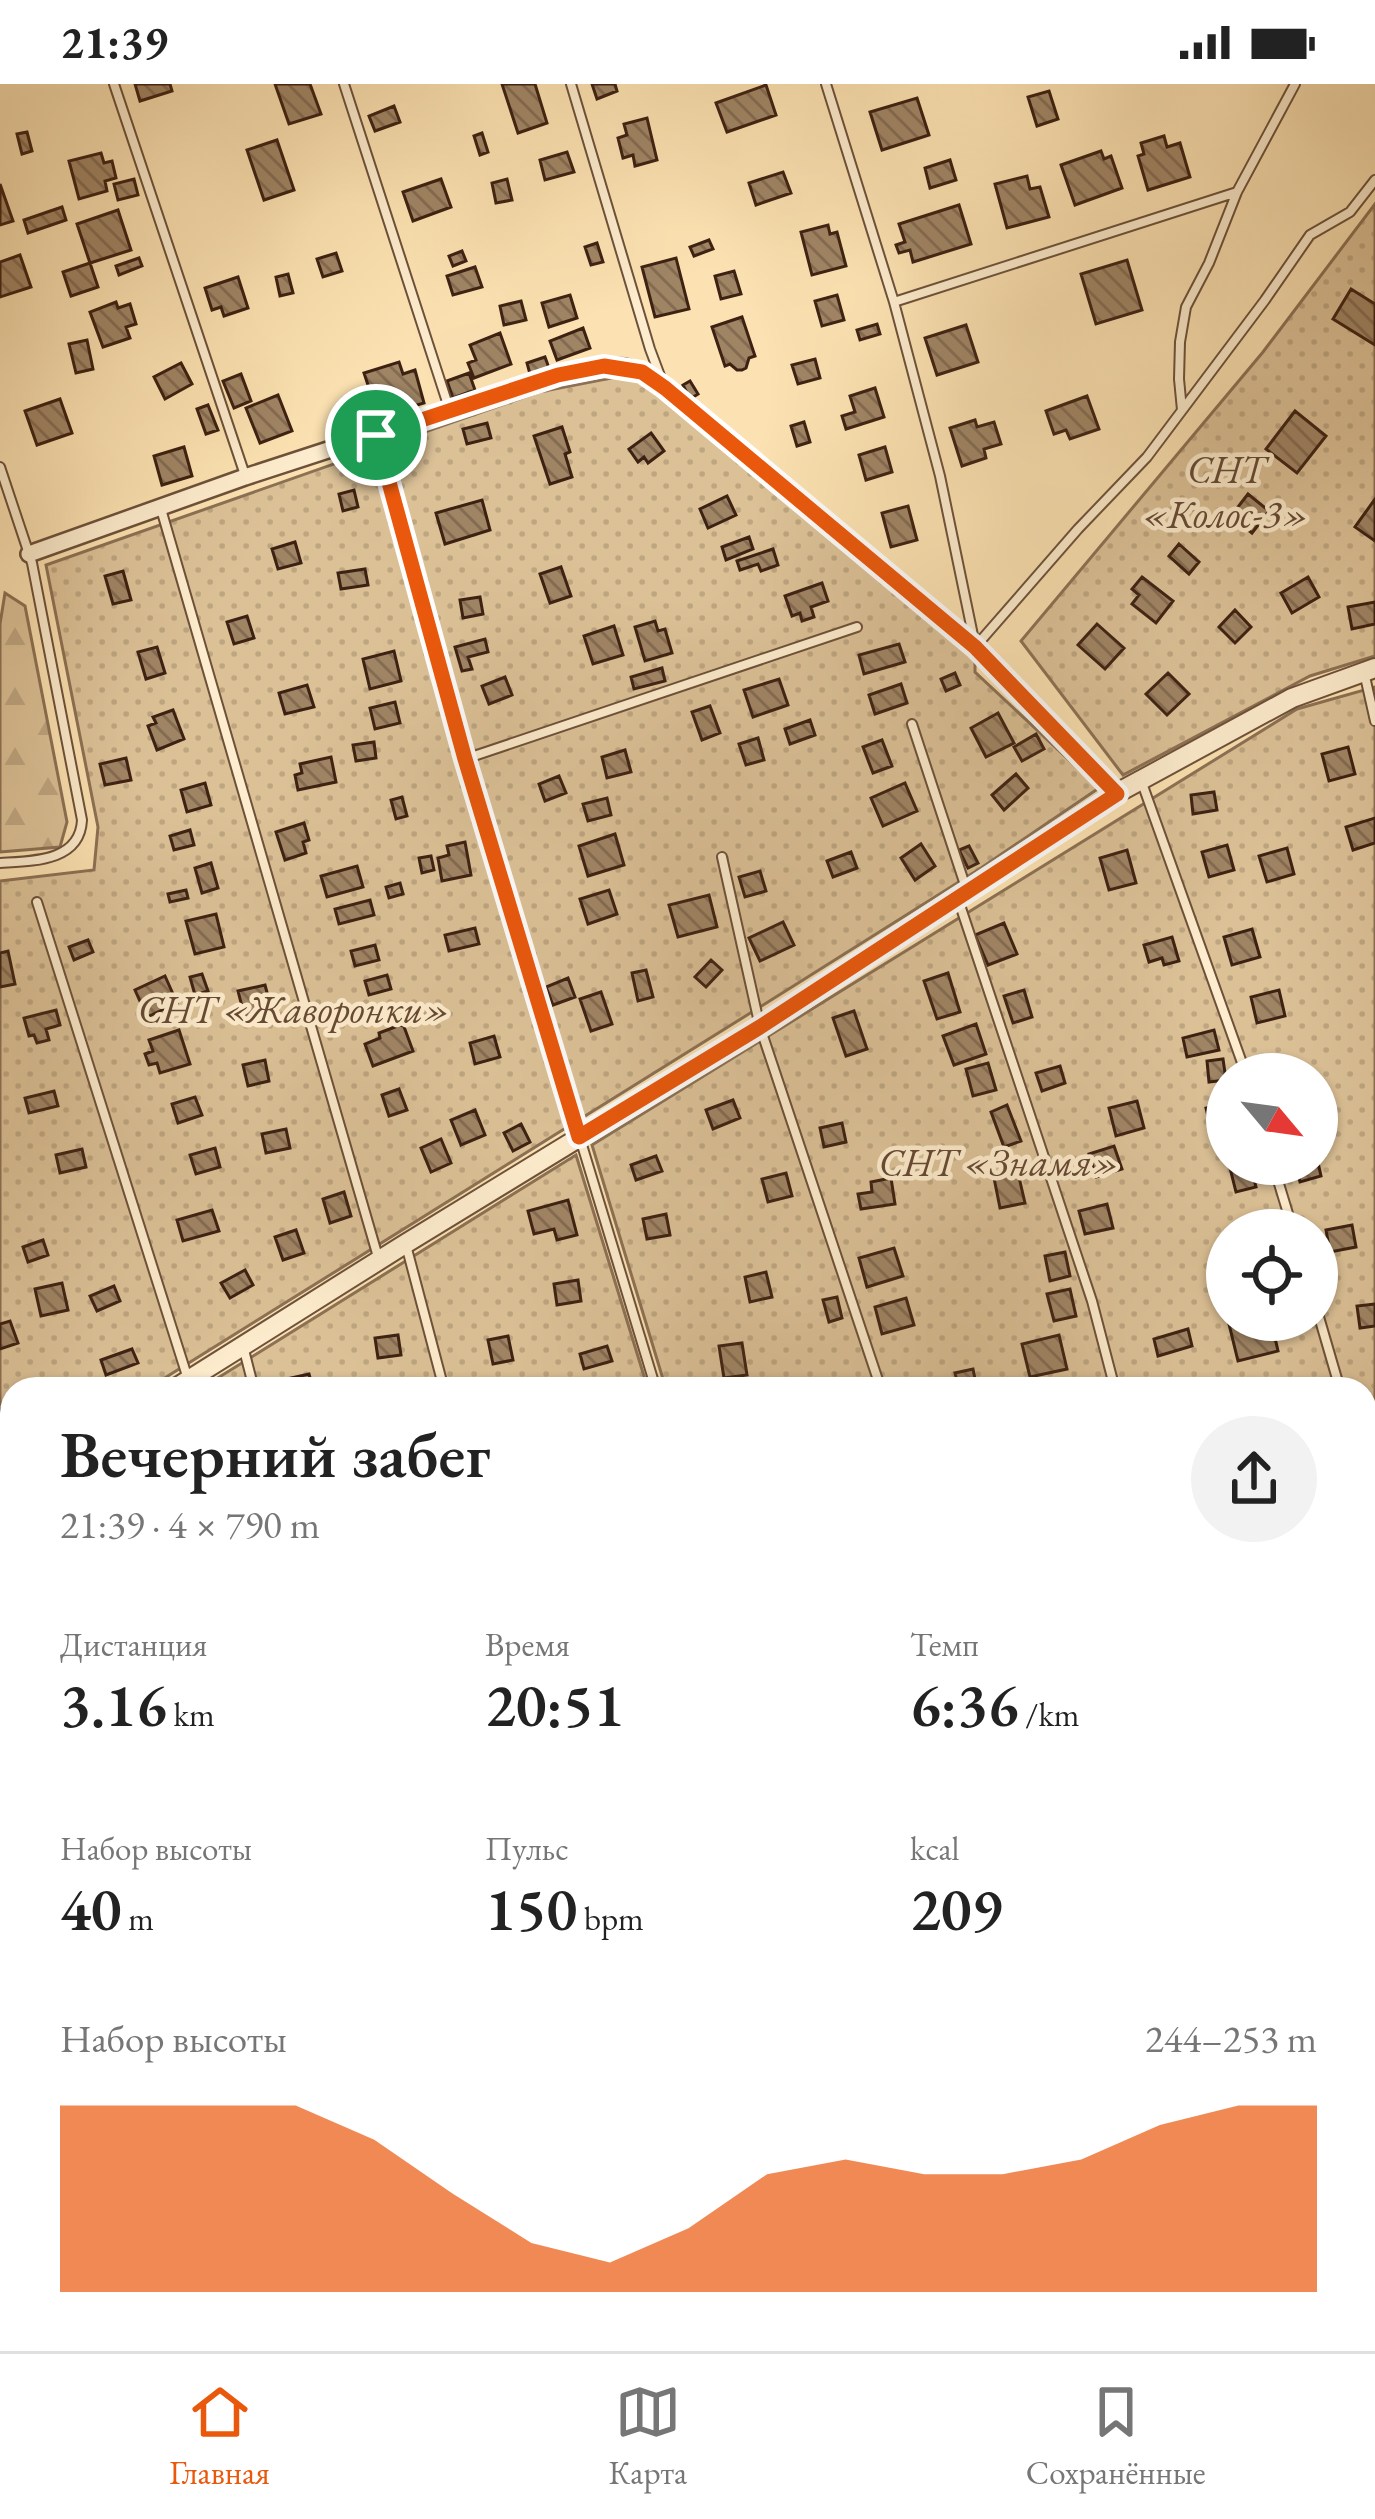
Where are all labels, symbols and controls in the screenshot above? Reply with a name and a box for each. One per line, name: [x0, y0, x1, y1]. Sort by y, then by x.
text: 21:39: [60, 13, 168, 71]
pin: [325, 384, 427, 486]
icon: arrive: [343, 402, 409, 468]
park label: СНТ «Колос-3»: [1143, 443, 1309, 539]
park label: СНТ «Жаворонки»: [138, 983, 450, 1034]
north arrow: [1206, 1053, 1338, 1185]
map controls: [1206, 1053, 1338, 1341]
park label: СНТ «Знамя»: [879, 1136, 1119, 1187]
button: locate: [1206, 1209, 1338, 1341]
text: Вечерний забег: [60, 1411, 491, 1497]
button: share: [1191, 1416, 1317, 1542]
text: 21:39 · 4 × 790 m: [60, 1499, 320, 1550]
text: Дистанция: [60, 1623, 207, 1666]
text: Время: [485, 1623, 570, 1666]
text: Темп: [910, 1623, 979, 1666]
text: 3.16: [60, 1666, 167, 1744]
text: 20:51: [485, 1666, 624, 1744]
text: 6:36: [910, 1666, 1019, 1744]
text: km: [167, 1693, 215, 1736]
text: /km: [1019, 1693, 1080, 1736]
text: Набор высоты: [60, 1827, 252, 1870]
text: Пульс: [485, 1827, 569, 1870]
text: kcal: [910, 1827, 960, 1870]
text: 40: [60, 1870, 122, 1948]
text: 150: [485, 1870, 577, 1948]
text: 209: [910, 1870, 1002, 1948]
text: m: [122, 1897, 154, 1940]
text: bpm: [577, 1897, 644, 1940]
text: Набор высоты: [60, 2013, 287, 2064]
text: 244–253 m: [1145, 2013, 1317, 2064]
tab: Главная: [169, 2379, 270, 2494]
tab: Карта: [608, 2379, 687, 2494]
tab: Сохранённые: [1026, 2379, 1206, 2494]

